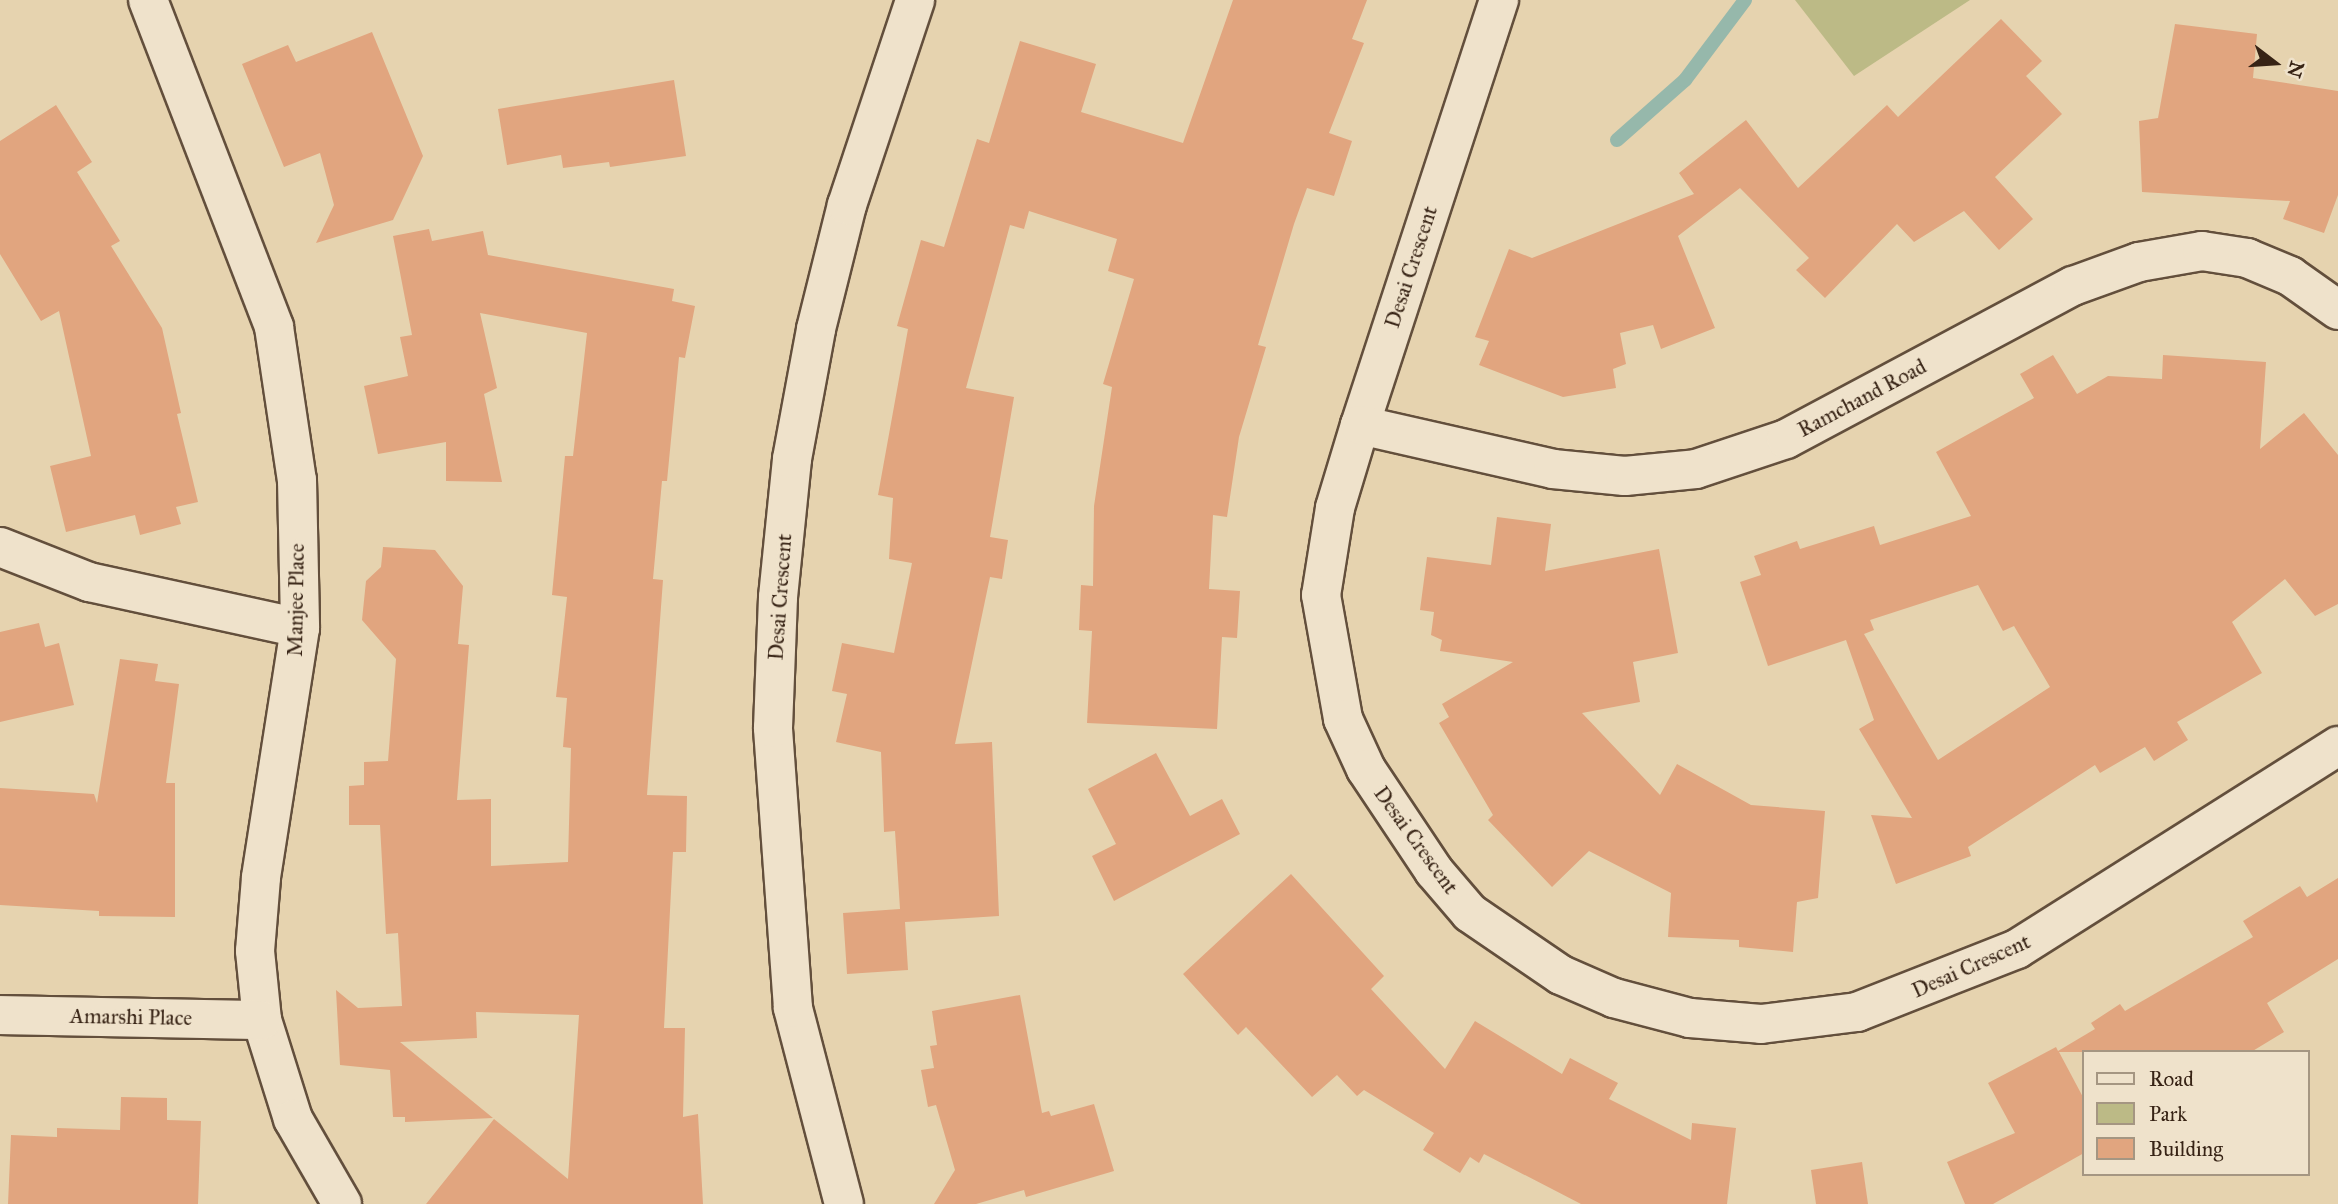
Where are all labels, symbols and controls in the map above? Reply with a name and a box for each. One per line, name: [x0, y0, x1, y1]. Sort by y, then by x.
north arrow: [2240, 28, 2310, 98]
text: N: [2282, 58, 2309, 80]
street label: Desai Crescent: [1379, 203, 1443, 331]
street label: Ramchand Road: [1793, 354, 1931, 442]
street label: Desai Crescent: [763, 533, 797, 661]
street label: Manjee Place: [282, 543, 310, 657]
street label: Desai Crescent: [1369, 781, 1463, 899]
street label: Desai Crescent: [1908, 929, 2034, 1003]
street label: Amarshi Place: [70, 1003, 192, 1031]
legend: [2082, 1050, 2310, 1176]
text: Road: [2149, 1066, 2194, 1092]
text: Park: [2149, 1101, 2187, 1127]
text: Building: [2149, 1136, 2223, 1162]

